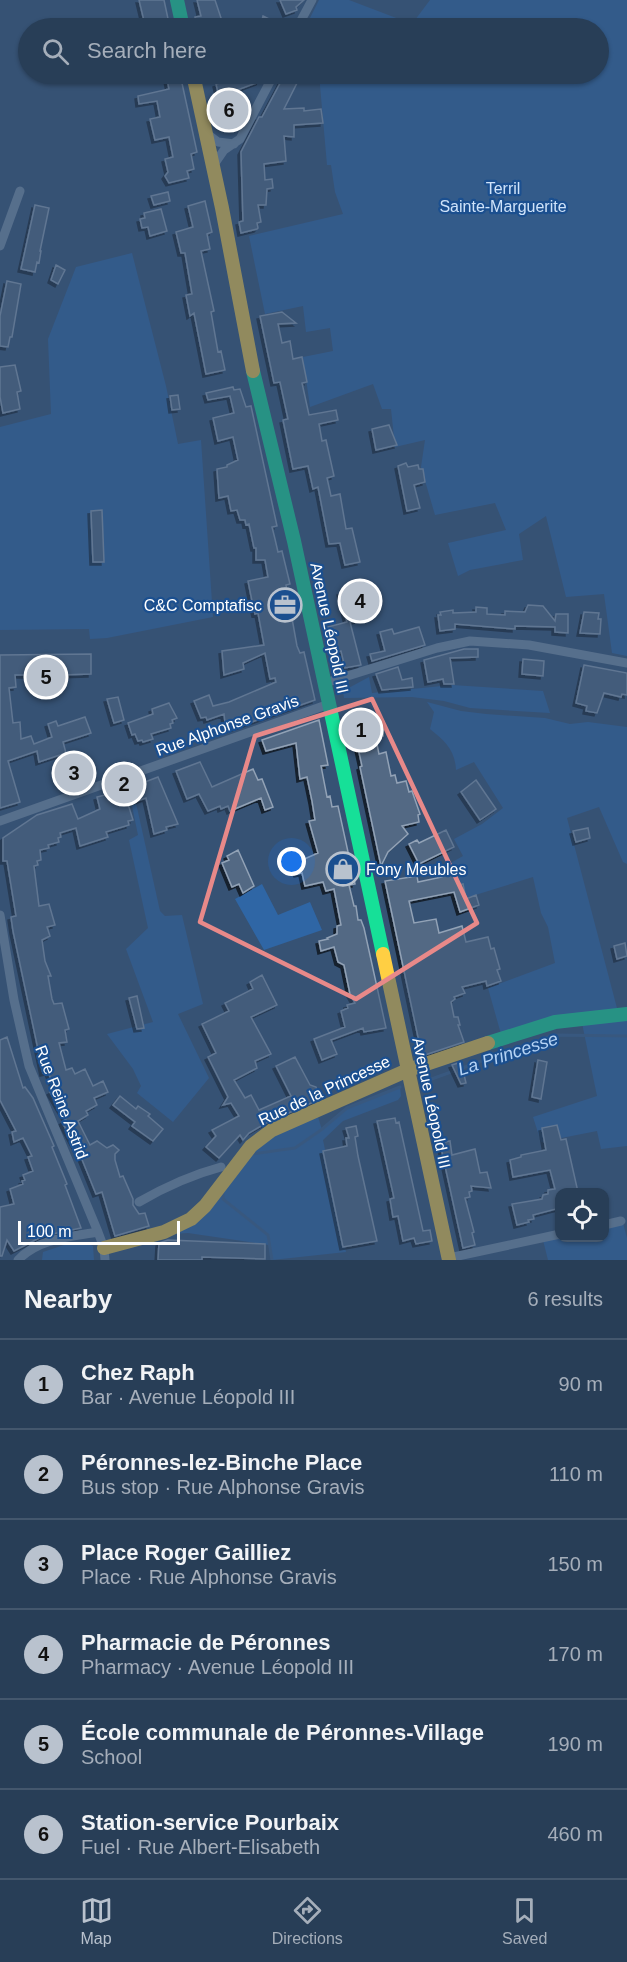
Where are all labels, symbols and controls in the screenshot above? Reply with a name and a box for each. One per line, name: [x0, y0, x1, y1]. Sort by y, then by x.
search box: [18, 18, 609, 84]
icon: search: [39, 35, 72, 68]
text: Search here: [87, 38, 207, 63]
pin: 6: [210, 88, 248, 132]
park label: Terril Sainte-Marguerite: [439, 180, 567, 215]
street label: Avenue Léopold III: [307, 561, 352, 695]
pin: 4: [340, 578, 380, 624]
office icon: C&C Comptafisc: [267, 587, 303, 623]
place label: C&C Comptafisc: [144, 597, 262, 614]
pin: 5: [26, 654, 66, 700]
street label: Rue Alphonse Gravis: [154, 692, 301, 759]
pin: 1: [342, 708, 380, 752]
pin: 3: [54, 750, 94, 796]
pin: 2: [104, 762, 144, 806]
your location: [277, 847, 306, 876]
shop icon: Fony Meubles: [325, 851, 361, 887]
place label: Fony Meubles: [366, 861, 467, 878]
water label: La Princesse: [455, 1028, 561, 1080]
street label: Avenue Léopold III: [409, 1036, 454, 1170]
street label: Rue Reine Astrid: [32, 1043, 91, 1161]
street label: Rue de la Princesse: [256, 1052, 393, 1128]
map controls: [555, 1188, 609, 1242]
button: locate: [555, 1188, 609, 1242]
scale bar: [18, 1218, 180, 1246]
text: 100 m: [27, 1223, 71, 1240]
text: Nearby: [24, 1284, 112, 1314]
text: 6 results: [527, 1288, 603, 1310]
text: Chez Raph: [81, 1360, 195, 1385]
text: 1: [38, 1373, 49, 1395]
text: 90 m: [559, 1373, 603, 1395]
text: Bar · Avenue Léopold III: [81, 1386, 295, 1408]
text: Péronnes-lez-Binche Place: [81, 1450, 362, 1475]
text: 2: [38, 1463, 49, 1485]
text: 110 m: [549, 1463, 603, 1485]
text: Bus stop · Rue Alphonse Gravis: [81, 1476, 364, 1498]
text: Place Roger Gailliez: [81, 1540, 291, 1565]
text: 3: [38, 1553, 49, 1575]
text: 150 m: [547, 1553, 603, 1575]
text: Place · Rue Alphonse Gravis: [81, 1566, 337, 1588]
text: Pharmacie de Péronnes: [81, 1630, 330, 1655]
text: 4: [38, 1643, 49, 1665]
text: 170 m: [547, 1643, 603, 1665]
text: Pharmacy · Avenue Léopold III: [81, 1656, 354, 1678]
text: École communale de Péronnes-Village: [81, 1720, 484, 1745]
text: 5: [38, 1733, 49, 1755]
text: 190 m: [547, 1733, 603, 1755]
text: School: [81, 1746, 142, 1768]
text: Station-service Pourbaix: [81, 1810, 339, 1835]
text: 6: [38, 1823, 49, 1845]
text: 460 m: [547, 1823, 603, 1845]
text: Fuel · Rue Albert-Elisabeth: [81, 1836, 320, 1858]
tab: Map: [80, 1894, 113, 1948]
tab: Directions: [272, 1894, 343, 1948]
tab: Saved: [502, 1894, 547, 1948]

